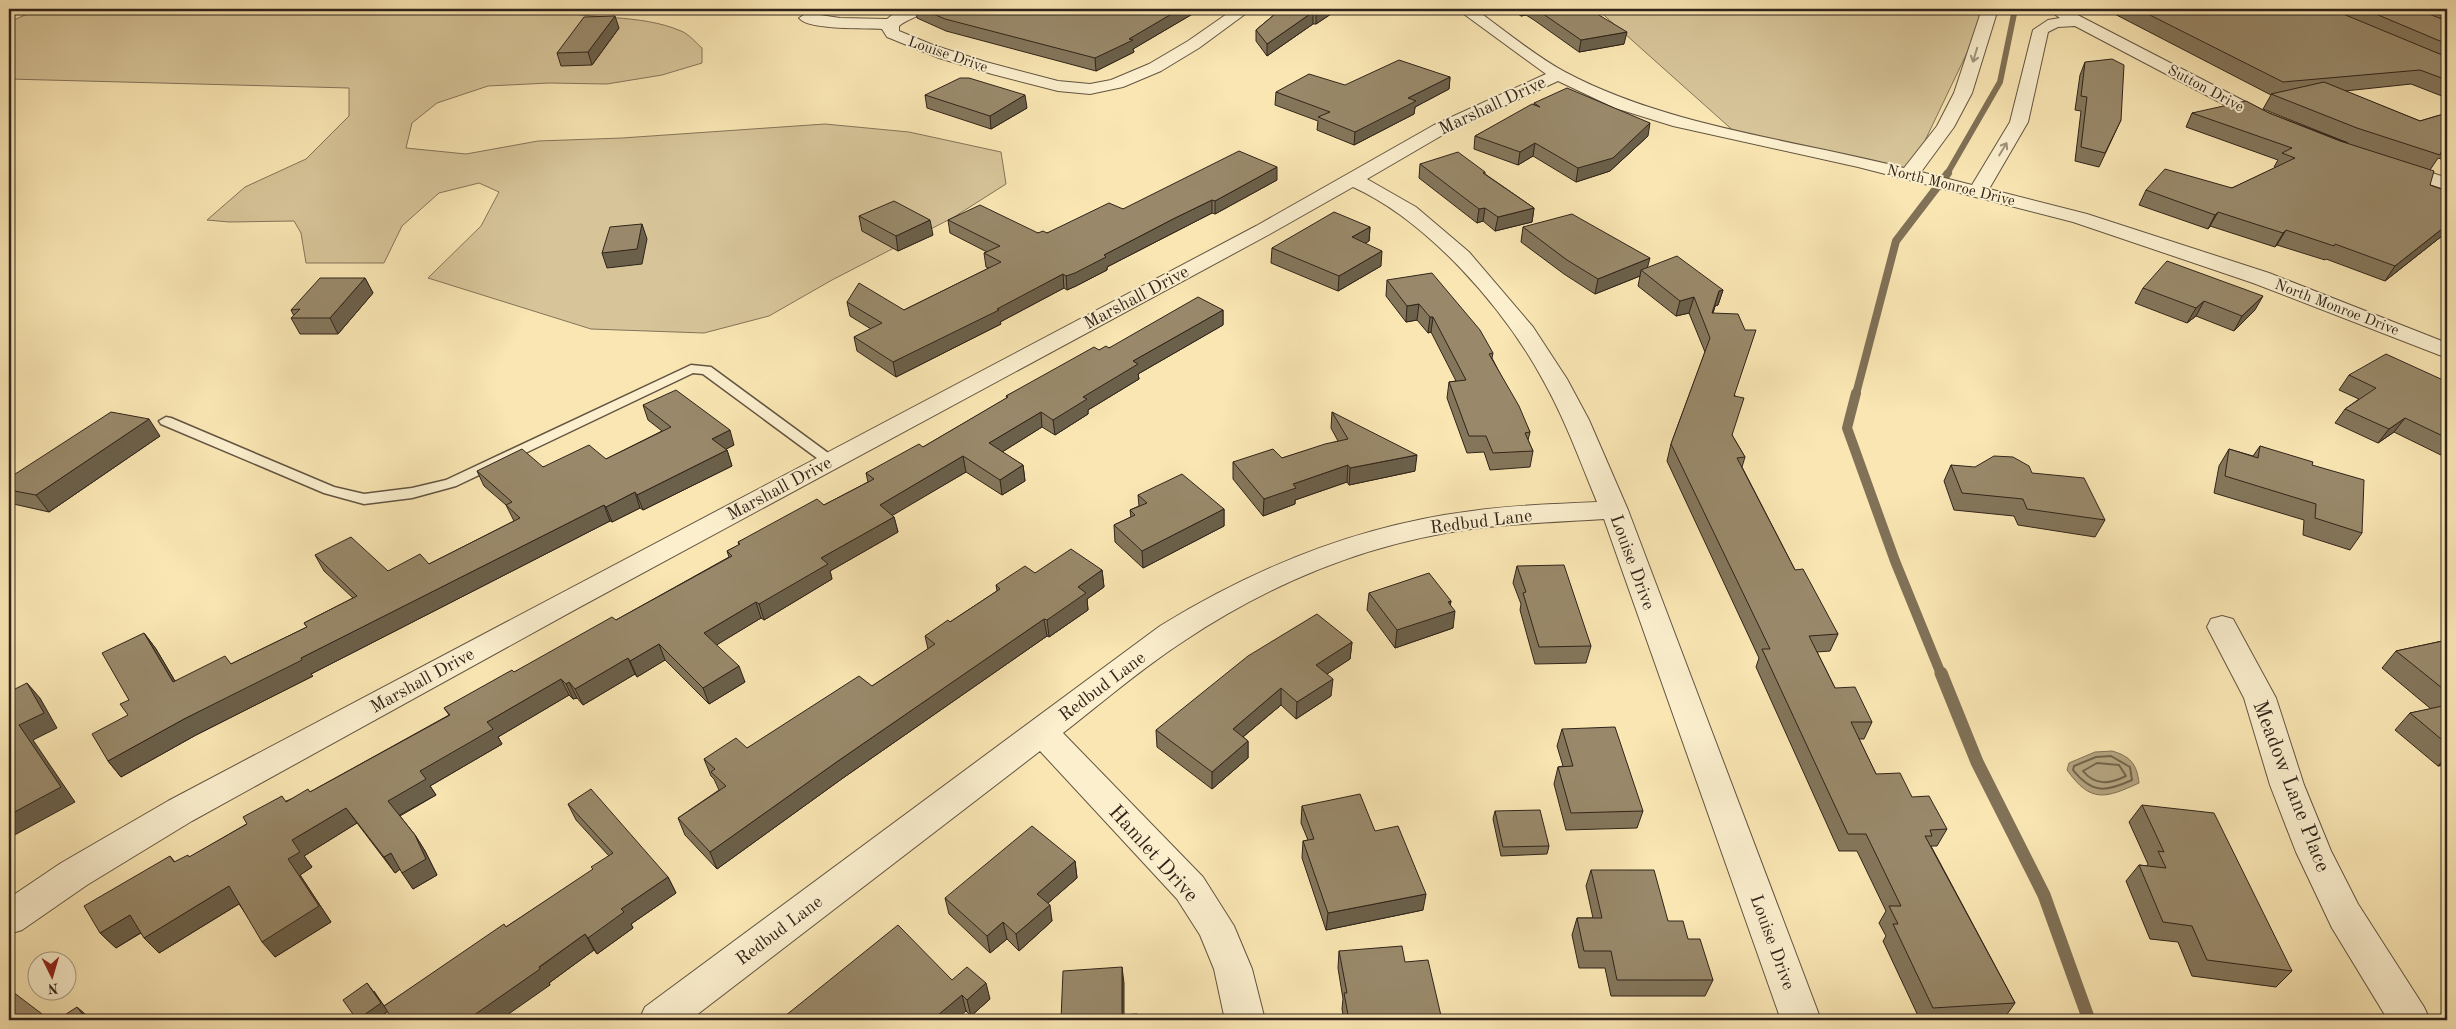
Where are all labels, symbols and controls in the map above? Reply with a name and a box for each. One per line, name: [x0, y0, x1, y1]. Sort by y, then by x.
street label: Louise Drive: [906, 35, 989, 76]
one-way arrow: [1969, 47, 1979, 63]
street label: Sutton Drive: [2165, 63, 2246, 116]
street label: Marshall Drive: [1436, 73, 1549, 139]
one-way arrow: [1998, 143, 2008, 157]
street label: North Monroe Drive: [1885, 163, 2016, 210]
street label: Marshall Drive: [1081, 263, 1192, 333]
street label: North Monroe Drive: [2272, 278, 2401, 339]
street label: Marshall Drive: [724, 454, 835, 524]
street label: Redbud Lane: [1429, 507, 1533, 537]
street label: Louise Drive: [1607, 512, 1658, 612]
street label: Marshall Drive: [367, 645, 478, 717]
street label: Redbud Lane: [1056, 649, 1149, 725]
street label: Meadow Lane Place: [2248, 698, 2333, 875]
street label: Hamlet Drive: [1104, 801, 1202, 907]
street label: Louise Drive: [1747, 892, 1798, 992]
street label: Redbud Lane: [733, 893, 826, 969]
north arrow: [28, 952, 78, 1002]
text: N: [47, 981, 59, 995]

